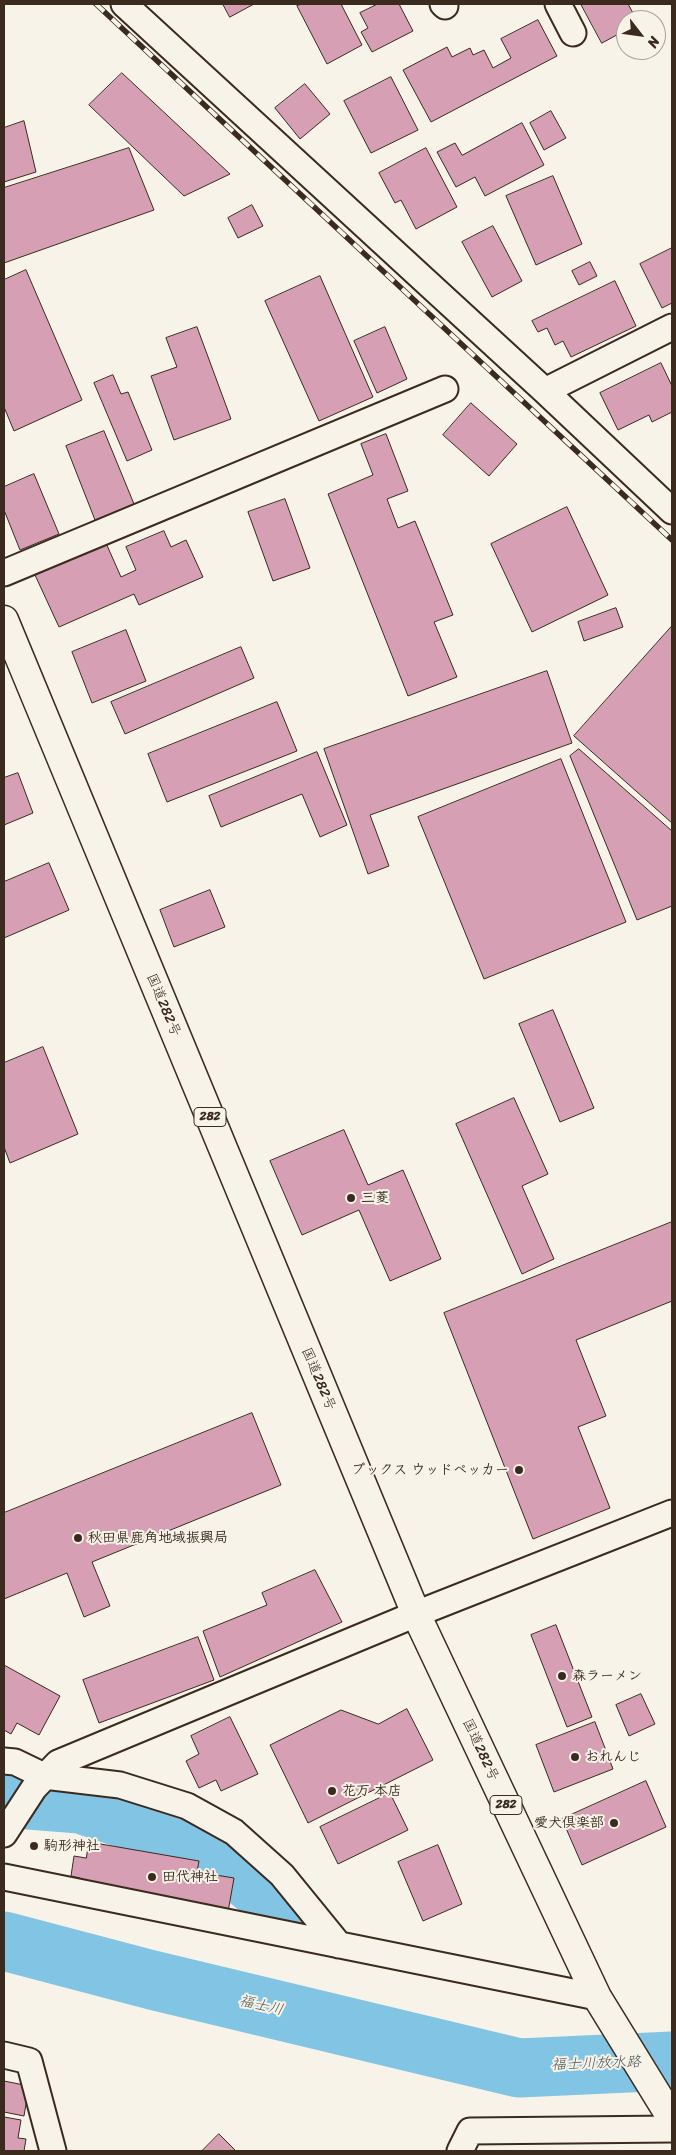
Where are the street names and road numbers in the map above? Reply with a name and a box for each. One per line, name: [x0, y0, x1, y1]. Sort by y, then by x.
street label: 国道282号: [142, 971, 184, 1039]
road number: 282: [194, 1108, 226, 1126]
street label: 国道282号: [297, 1345, 339, 1413]
street label: 国道282号: [458, 1716, 502, 1784]
road number: 282: [490, 1796, 522, 1814]

